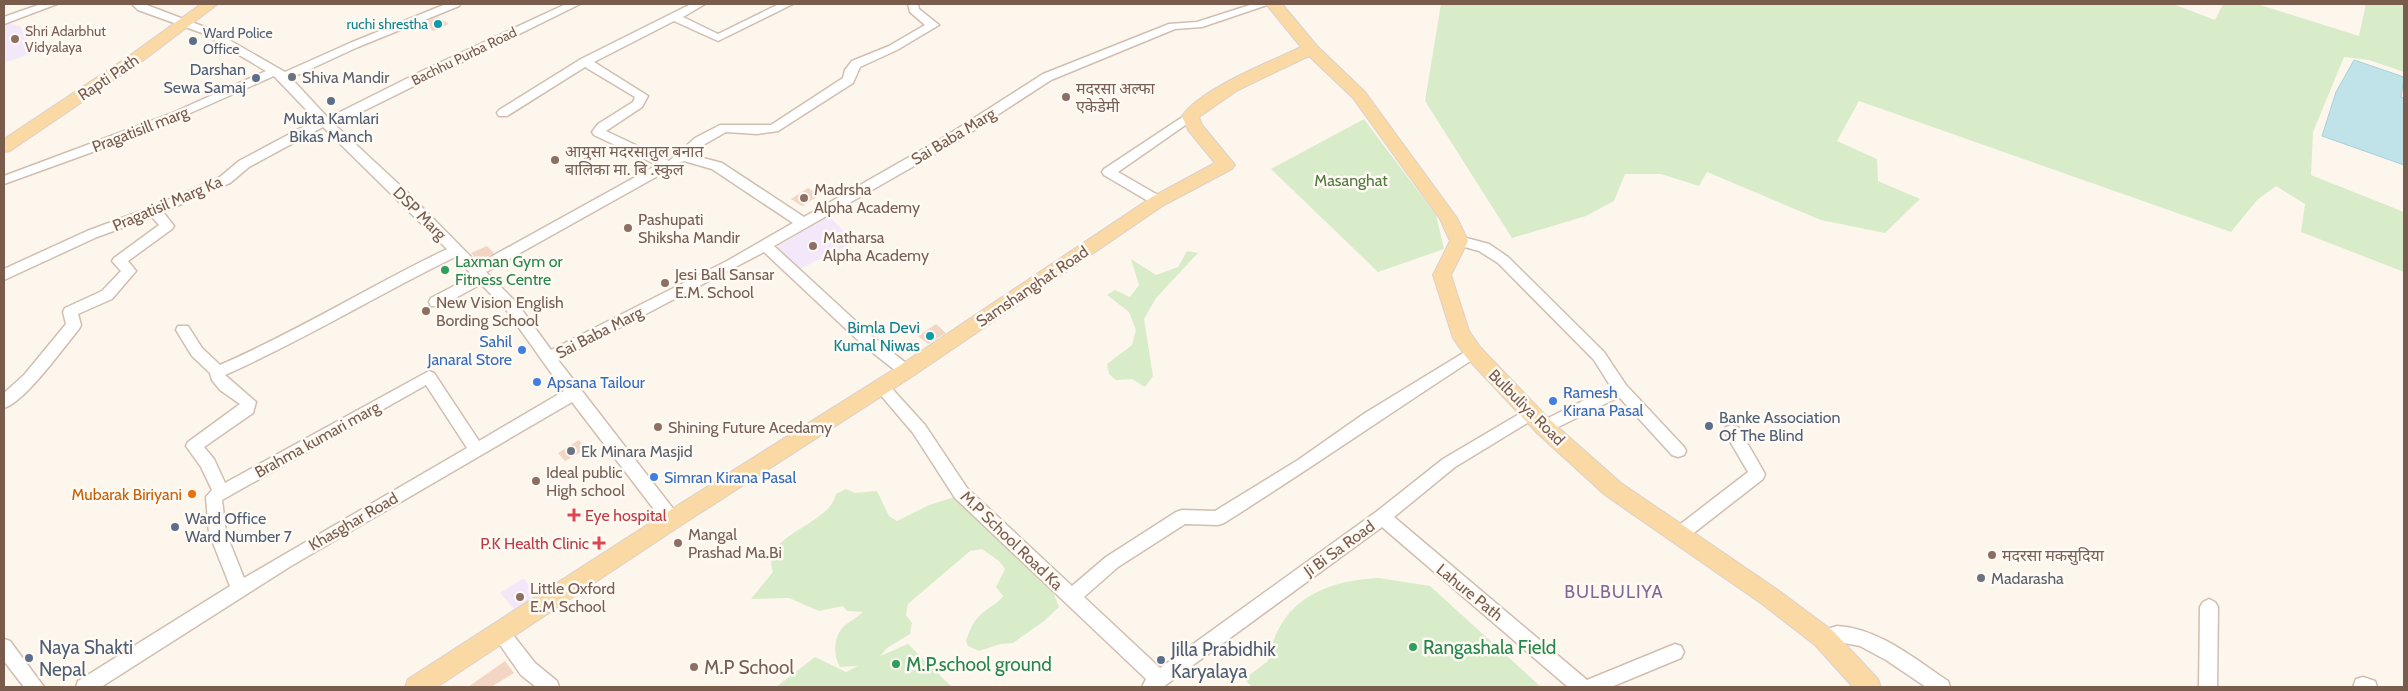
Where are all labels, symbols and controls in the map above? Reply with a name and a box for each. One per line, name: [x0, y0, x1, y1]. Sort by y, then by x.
place label: ruchi shrestha: [347, 15, 428, 33]
marker: ruchi shrestha: [432, 18, 444, 30]
place label: Shri Adarbhut Vidyalaya: [25, 22, 106, 56]
street label: Bachhu Purba Road: [408, 23, 520, 89]
place label: Ward Police Office: [203, 24, 273, 58]
marker: Shri Adarbhut Vidyalaya: [9, 33, 21, 45]
marker: Ward Police Office: [187, 35, 199, 47]
street label: Rapti Path: [74, 50, 142, 105]
place label: Darshan Sewa Samaj: [164, 60, 246, 97]
place label: Shiva Mandir: [302, 68, 390, 87]
marker: Shiva Mandir: [286, 71, 298, 83]
marker: Darshan Sewa Samaj: [250, 72, 262, 84]
place label: मदरसा अल्फा एकेडेमी: [1076, 79, 1156, 116]
marker: मदरसा अल्फा एकेडेमी: [1060, 91, 1072, 103]
marker: Mukta Kamlari Bikas Manch: [325, 95, 337, 107]
street label: Pragatisill marg: [89, 102, 192, 157]
street label: Sai Baba Marg: [908, 103, 1000, 169]
place label: Mukta Kamlari Bikas Manch: [283, 109, 379, 146]
place label: आयुसा मदरसातुल बनात बालिका मा. बि .स्कुल: [565, 142, 704, 180]
marker: आयुसा मदरसातुल बनात बालिका मा. बि .स्कुल: [549, 154, 561, 166]
park label: Masanghat: [1314, 171, 1388, 190]
street label: Pragatisil Marg Ka: [110, 172, 225, 235]
place label: Madrsha Alpha Academy: [814, 180, 920, 217]
street label: DSP Marg: [389, 183, 451, 245]
marker: Madrsha Alpha Academy: [798, 192, 810, 204]
place label: Pashupati Shiksha Mandir: [638, 210, 741, 247]
marker: Pashupati Shiksha Mandir: [622, 222, 634, 234]
place label: Matharsa Alpha Academy: [823, 228, 929, 265]
marker: Matharsa Alpha Academy: [807, 240, 819, 252]
street label: Samshanghat Road: [973, 242, 1092, 331]
place label: Laxman Gym or Fitness Centre: [455, 252, 564, 289]
marker: Laxman Gym or Fitness Centre: [439, 264, 451, 276]
place label: Jesi Ball Sansar E.M. School: [674, 265, 775, 302]
marker: Jesi Ball Sansar E.M. School: [659, 277, 671, 289]
place label: New Vision English Bording School: [436, 293, 564, 330]
street label: Sai Baba Marg: [553, 302, 647, 362]
marker: New Vision English Bording School: [420, 305, 432, 317]
place label: Bimla Devi Kumal Niwas: [834, 318, 920, 355]
marker: Bimla Devi Kumal Niwas: [924, 330, 936, 342]
place label: Sahil Janaral Store: [427, 332, 512, 369]
marker: Sahil Janaral Store: [516, 344, 528, 356]
street label: Bulbuliya Road: [1485, 365, 1569, 449]
place label: Apsana Tailour: [547, 373, 646, 392]
marker: Apsana Tailour: [531, 376, 543, 388]
place label: Ramesh Kirana Pasal: [1563, 383, 1644, 420]
marker: Ramesh Kirana Pasal: [1547, 395, 1559, 407]
street label: Brahma kumari marg: [251, 397, 384, 482]
place label: Banke Association Of The Blind: [1719, 408, 1840, 445]
place label: Shining Future Acedamy: [668, 418, 832, 437]
marker: Banke Association Of The Blind: [1703, 420, 1715, 432]
marker: Shining Future Acedamy: [652, 421, 664, 433]
place label: Ek Minara Masjid: [581, 442, 693, 461]
marker: Ek Minara Masjid: [565, 445, 577, 457]
place label: Ideal public High school: [546, 463, 625, 500]
place label: Simran Kirana Pasal: [664, 468, 796, 487]
marker: Simran Kirana Pasal: [648, 471, 660, 483]
marker: Ideal public High school: [530, 475, 542, 487]
place label: Mubarak Biriyani: [72, 485, 182, 504]
street label: M.P School Road Ka: [957, 487, 1067, 594]
marker: Mubarak Biriyani: [186, 488, 198, 500]
street label: Khasghar Road: [305, 488, 401, 555]
place label: Eye hospital: [585, 506, 667, 525]
marker: Eye hospital: [567, 508, 581, 522]
place label: Ward Office Ward Number 7: [185, 509, 292, 546]
street label: Ji Bi Sa Road: [1299, 516, 1378, 581]
marker: Ward Office Ward Number 7: [169, 521, 181, 533]
place label: Mangal Prashad Ma.Bi: [688, 525, 782, 562]
place label: P.K Health Clinic: [480, 534, 589, 553]
marker: P.K Health Clinic: [593, 537, 605, 549]
marker: Mangal Prashad Ma.Bi: [672, 537, 684, 549]
place label: मदरसा मकसुदिया: [2002, 546, 2105, 566]
marker: मदरसा मकसुदिया: [1986, 549, 1998, 561]
street label: Lahure Path: [1433, 560, 1507, 625]
place label: Madarasha: [1991, 569, 2064, 588]
marker: Madarasha: [1975, 572, 1987, 584]
place label: Little Oxford E.M School: [530, 579, 615, 616]
district label: BULBULIYA: [1564, 581, 1664, 603]
marker: Little Oxford E.M School: [514, 591, 526, 603]
place label: Naya Shakti Nepal: [39, 636, 133, 681]
place label: Rangashala Field: [1423, 636, 1556, 659]
place label: Jilla Prabidhik Karyalaya: [1170, 638, 1276, 683]
marker: Rangashala Field: [1407, 641, 1419, 653]
marker: Naya Shakti Nepal: [23, 652, 35, 664]
place label: M.P.school ground: [906, 653, 1052, 676]
marker: Jilla Prabidhik Karyalaya: [1155, 654, 1167, 666]
place label: M.P School: [704, 656, 794, 679]
marker: M.P.school ground: [890, 658, 902, 670]
marker: M.P School: [688, 661, 700, 673]

